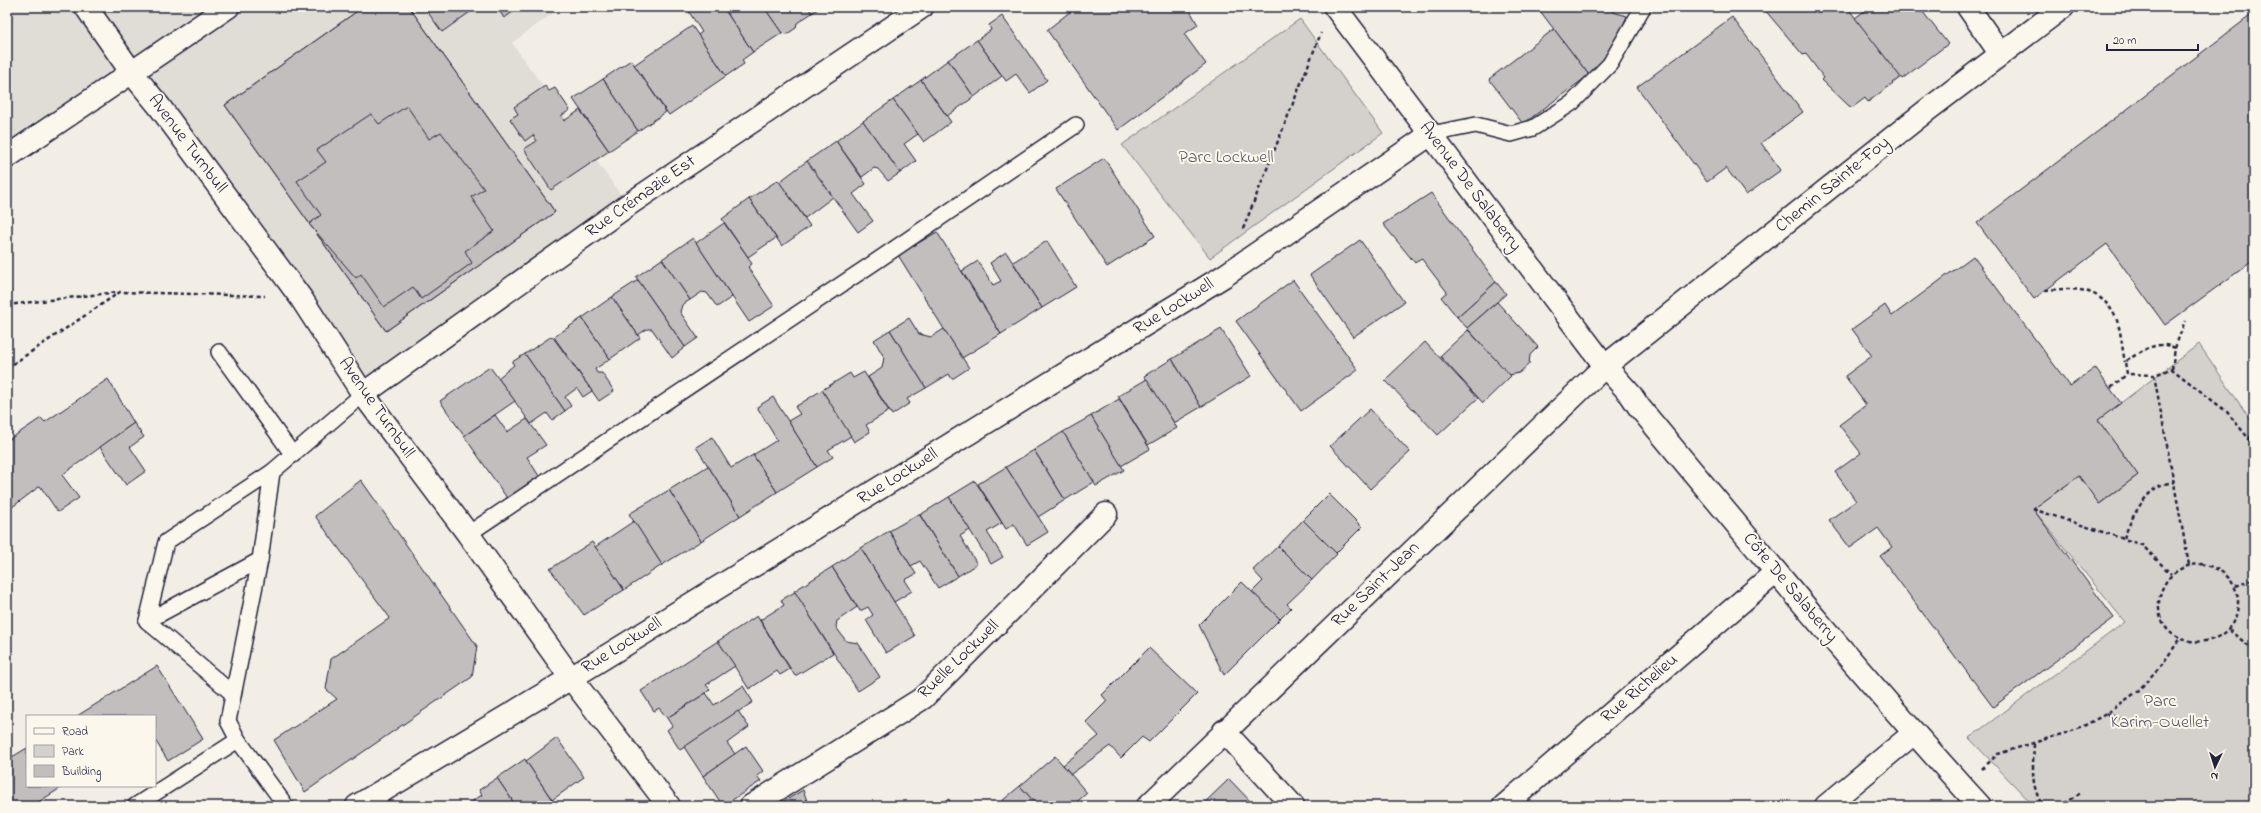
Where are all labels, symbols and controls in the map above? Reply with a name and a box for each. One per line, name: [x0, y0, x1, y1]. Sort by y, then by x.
scale bar: [2107, 26, 2198, 52]
text: 20 m: [2113, 32, 2136, 50]
street label: Avenue Turnbull: [141, 89, 233, 199]
street label: Avenue De Salaberry: [1412, 117, 1528, 257]
street label: Chemin Sainte-Foy: [1770, 131, 1896, 239]
park label: Parc Lockwell: [1179, 145, 1273, 171]
street label: Rue Crémazie Est: [581, 149, 701, 245]
street label: Rue Lockwell: [1129, 272, 1219, 342]
street label: Avenue Turnbull: [331, 352, 421, 464]
street label: Rue Lockwell: [853, 442, 943, 512]
street label: Côte De Salaberry: [1736, 527, 1844, 649]
street label: Rue Saint-Jean: [1326, 536, 1426, 634]
street label: Rue Lockwell: [577, 611, 667, 681]
street label: Ruelle Lockwell: [912, 614, 1006, 706]
street label: Rue Richelieu: [1596, 648, 1684, 730]
park label: Parc Karim-Ouellet: [2111, 689, 2209, 736]
legend: [26, 715, 156, 787]
text: Road: [62, 723, 88, 741]
text: Park: [62, 743, 84, 761]
north arrow: [2195, 747, 2235, 787]
text: Building: [61, 763, 101, 782]
text: N: [2210, 768, 2219, 784]

